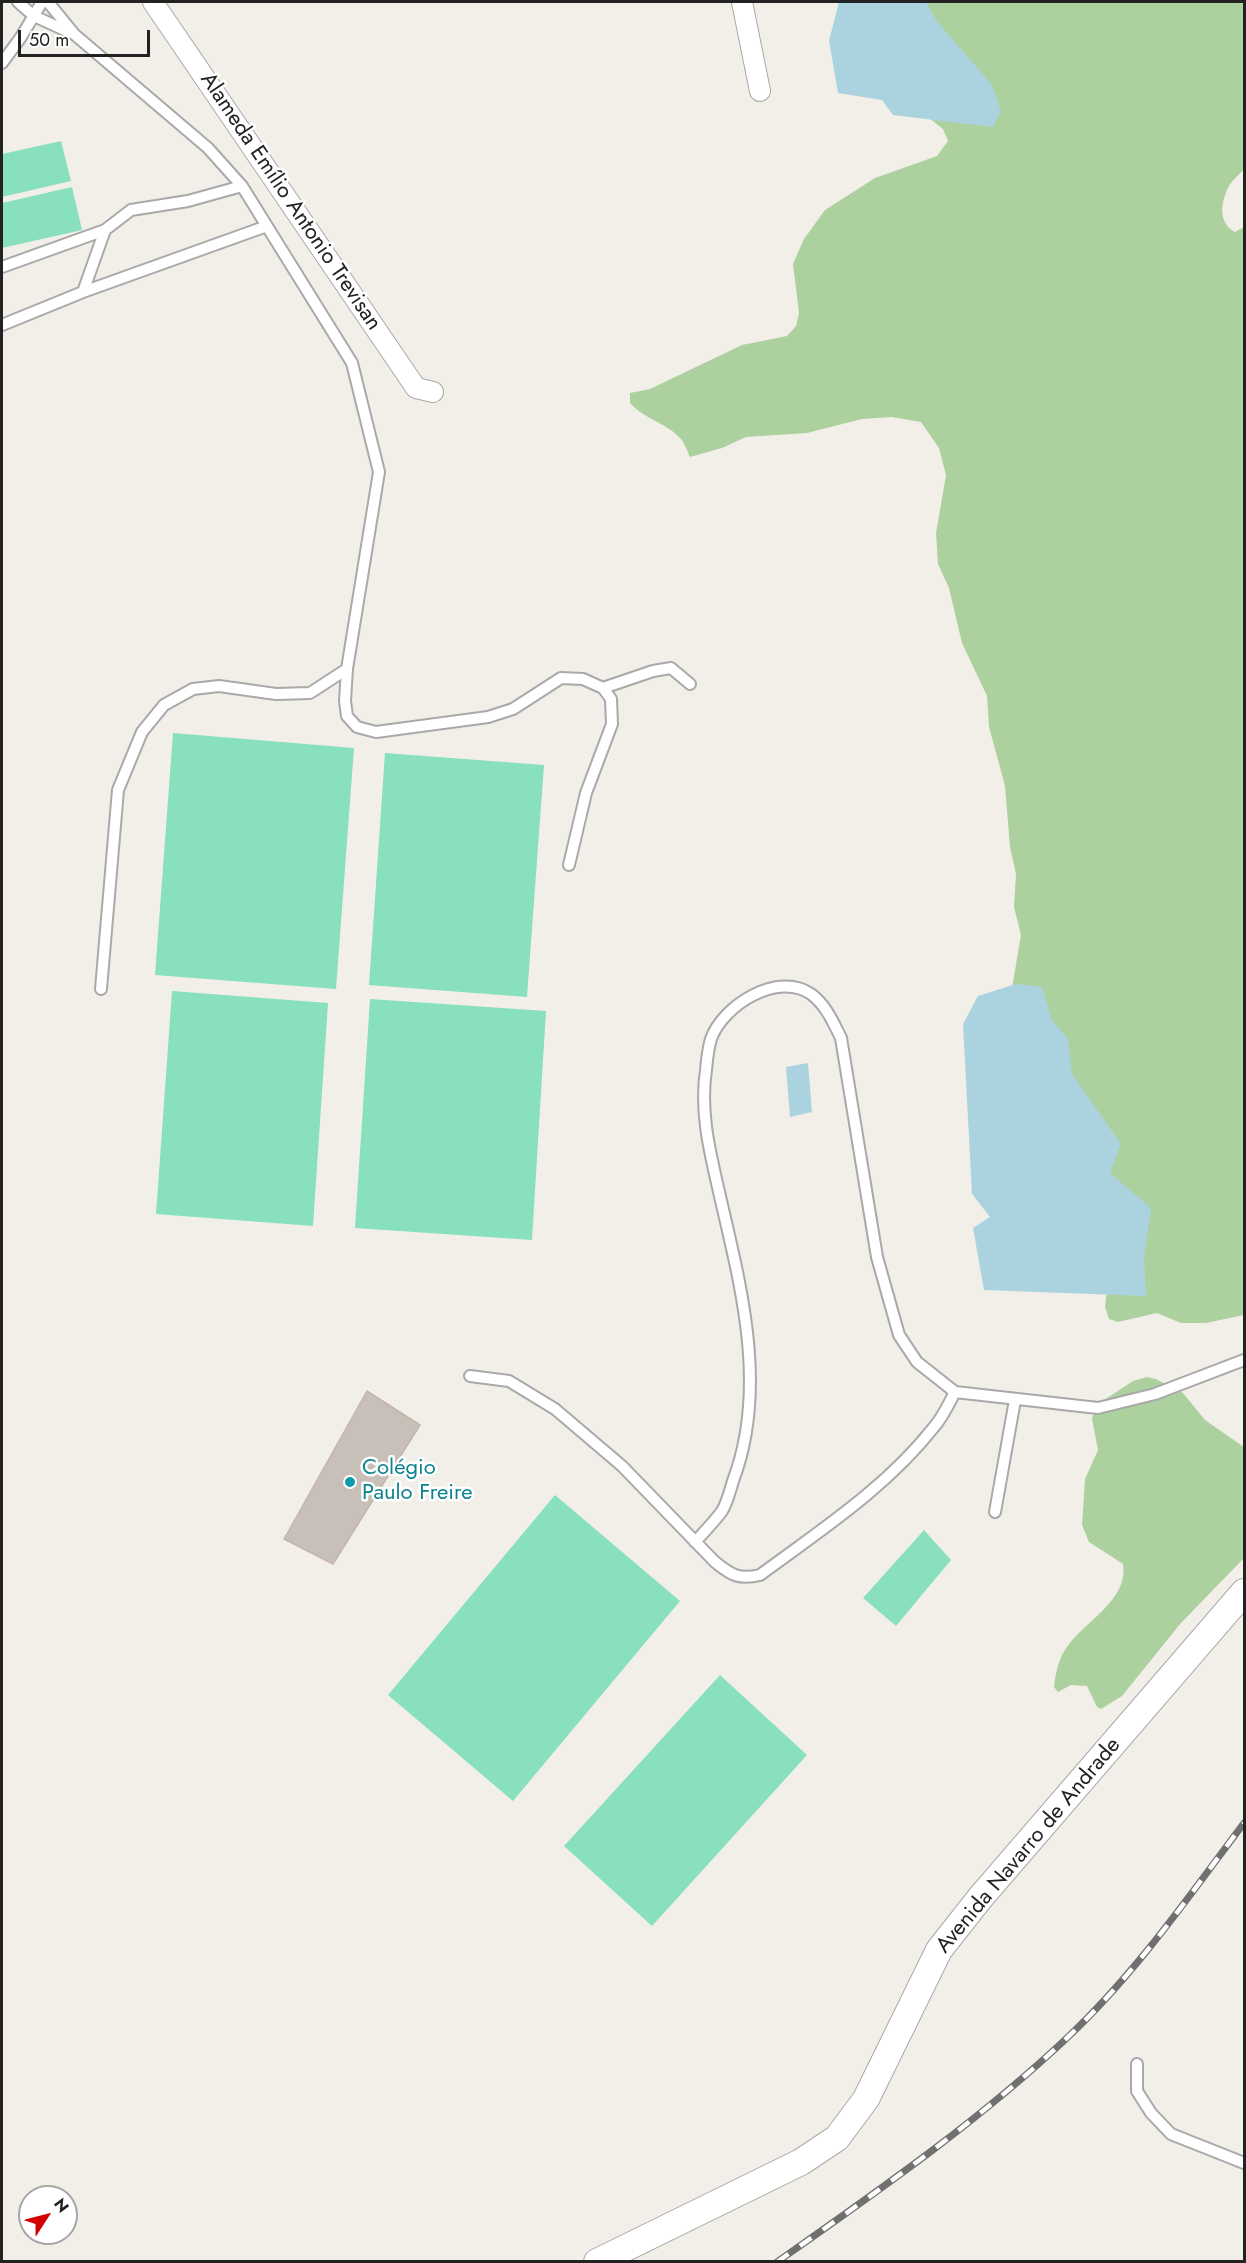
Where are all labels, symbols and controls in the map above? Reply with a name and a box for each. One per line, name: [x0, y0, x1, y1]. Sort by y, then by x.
scale bar: [21, 18, 153, 56]
text: 50 m: [29, 27, 69, 53]
street label: Alameda Emílio Antonio Trevisan: [194, 68, 386, 336]
place label: Colégio Paulo Freire: [362, 1456, 473, 1508]
marker: Colégio Paulo Freire: [343, 1475, 357, 1489]
street label: Avenida Navarro de Andrade: [931, 1733, 1127, 1959]
north arrow: [18, 2185, 78, 2245]
text: N: [48, 2193, 74, 2217]

